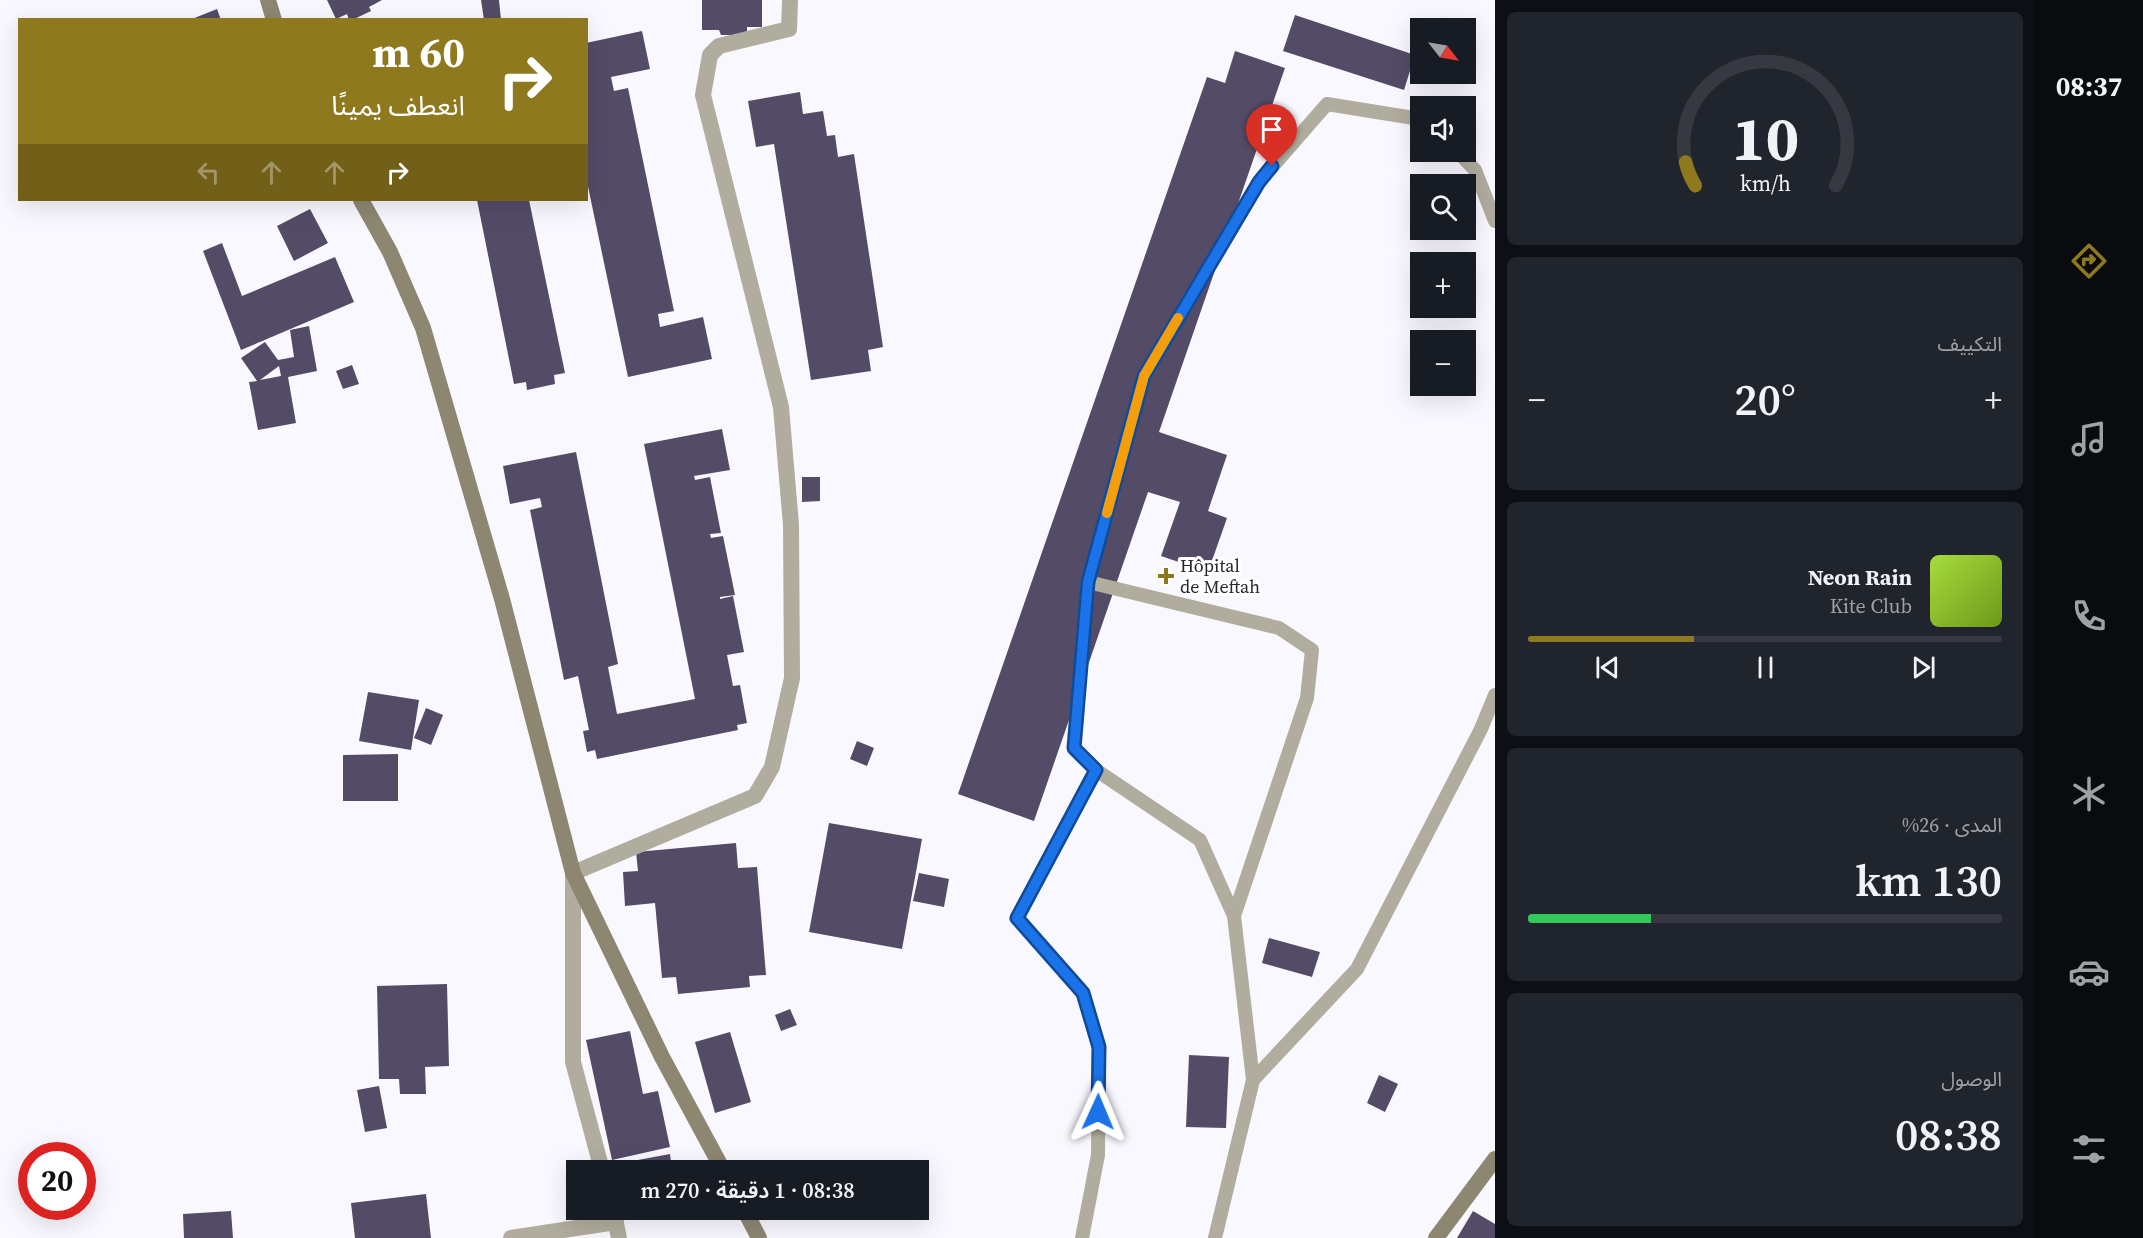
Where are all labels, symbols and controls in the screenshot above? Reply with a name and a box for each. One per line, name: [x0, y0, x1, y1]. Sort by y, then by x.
north arrow: [1410, 18, 1476, 84]
map controls: [1410, 18, 1476, 396]
text: 60 m: [372, 23, 465, 81]
icon: right: [486, 42, 564, 120]
text: 08:37: [2056, 68, 2122, 105]
text: انعطف يمينًا: [331, 87, 465, 124]
text: 10: [1731, 95, 1799, 181]
button: sound: [1410, 96, 1476, 162]
pin: [1246, 104, 1297, 166]
icon: arrive: [1255, 113, 1288, 146]
icon: left: [192, 156, 225, 189]
icon: ahead: [255, 156, 288, 189]
icon: ahead: [318, 156, 351, 189]
icon: right: [381, 156, 414, 189]
text: km/h: [1739, 169, 1791, 198]
button: search: [1410, 174, 1476, 240]
icon: directions: [2068, 240, 2110, 282]
button: +: [1410, 252, 1476, 318]
button: −: [1410, 330, 1476, 396]
text: التكييف: [1938, 330, 2002, 358]
text: 20°: [1734, 368, 1796, 430]
text: −: [1528, 377, 1546, 422]
text: +: [1985, 377, 2002, 422]
icon: music: [2068, 418, 2110, 460]
place label: Hôpital de Meftah: [1180, 553, 1260, 599]
text: Neon Rain: [1808, 562, 1912, 592]
marker: Hôpital de Meftah: [1157, 567, 1175, 585]
text: Kite Club: [1830, 592, 1912, 620]
icon: phone: [2068, 595, 2110, 637]
icon: previous: [1591, 651, 1624, 684]
icon: pause: [1749, 651, 1782, 684]
icon: next: [1907, 651, 1940, 684]
icon: climate: [2068, 773, 2110, 815]
text: المدى · 26%: [1902, 811, 2002, 839]
text: 130 km: [1855, 849, 2002, 911]
icon: car: [2068, 951, 2110, 993]
text: الوصول: [1941, 1065, 2002, 1093]
position arrow: [1066, 1080, 1130, 1144]
text: 08:38: [1895, 1103, 2002, 1165]
icon: filters: [2068, 1128, 2110, 1170]
speed limit sign: 20: [18, 1142, 96, 1220]
text: 08:38 · 1 دقيقة · 270 m: [640, 1175, 855, 1205]

